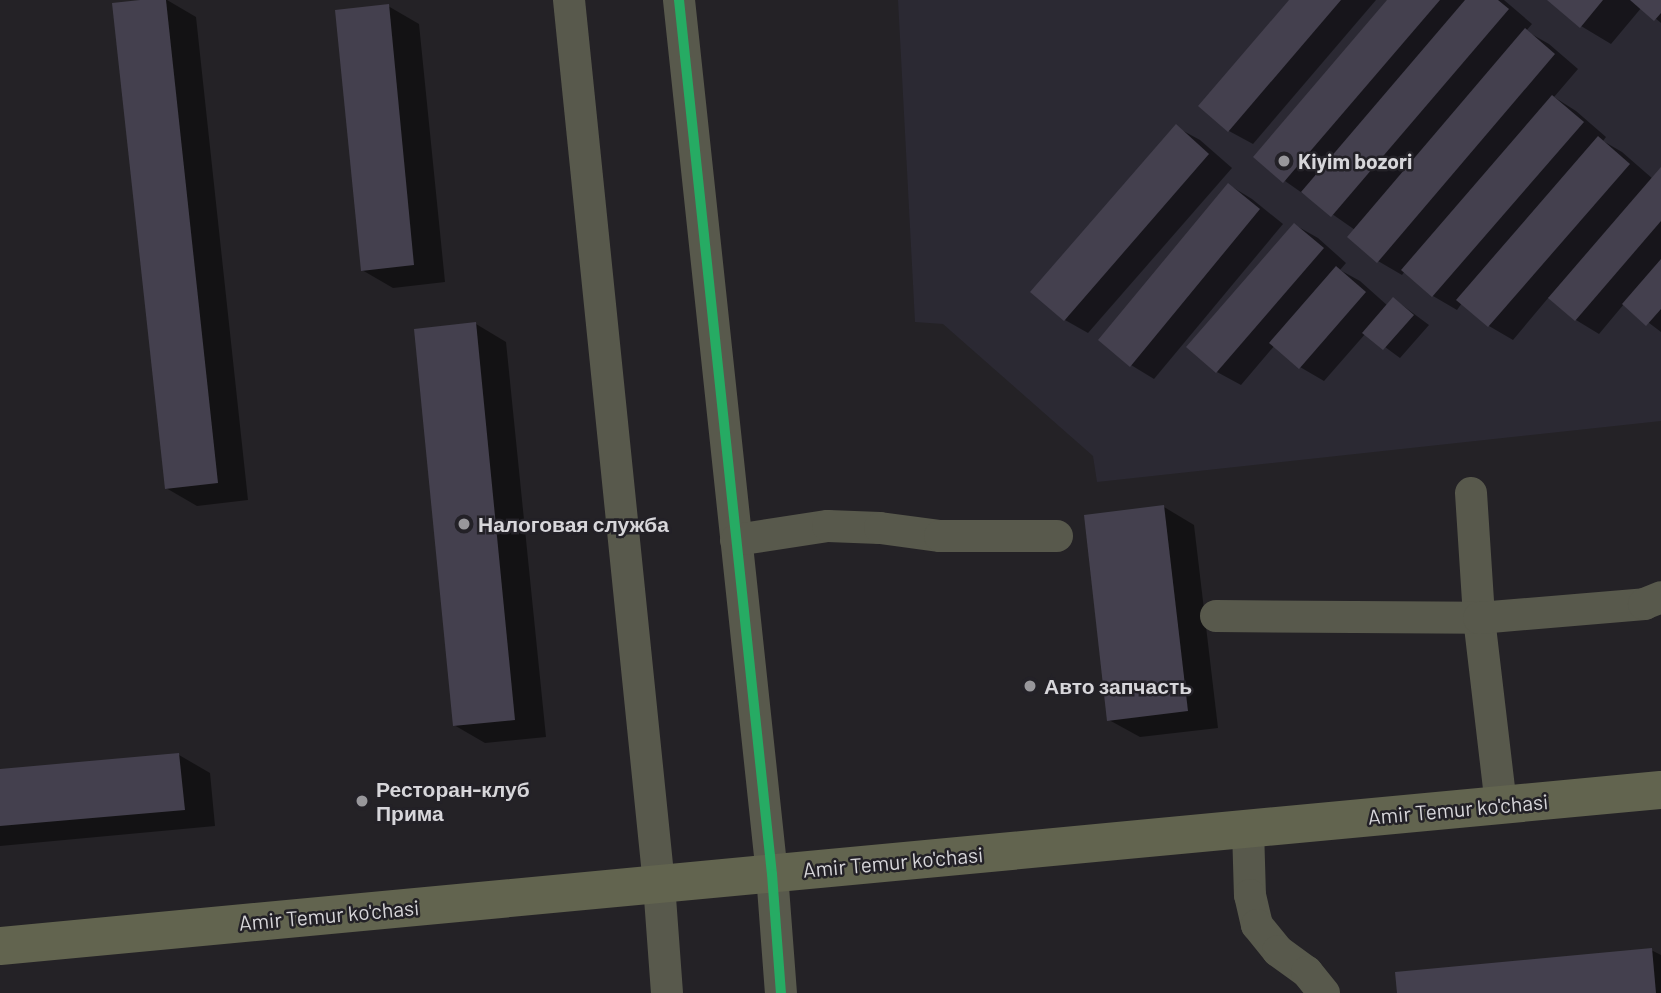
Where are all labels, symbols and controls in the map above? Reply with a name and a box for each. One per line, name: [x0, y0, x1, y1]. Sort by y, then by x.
place label: Kiyim bozori: [1298, 148, 1412, 174]
marker: Kiyim bozori: [1276, 153, 1292, 169]
place label: Налоговая служба: [478, 511, 669, 537]
marker: Налоговая служба: [456, 516, 472, 532]
place label: Авто запчасть: [1044, 673, 1192, 699]
marker: Авто запчасть: [1022, 678, 1038, 694]
place label: Ресторан-клуб Прима: [376, 776, 530, 826]
street label: Amir Temur ko'chasi: [1367, 789, 1549, 829]
marker: Ресторан-клуб Прима: [354, 793, 370, 809]
street label: Amir Temur ko'chasi: [802, 842, 984, 882]
street label: Amir Temur ko'chasi: [238, 895, 420, 935]

